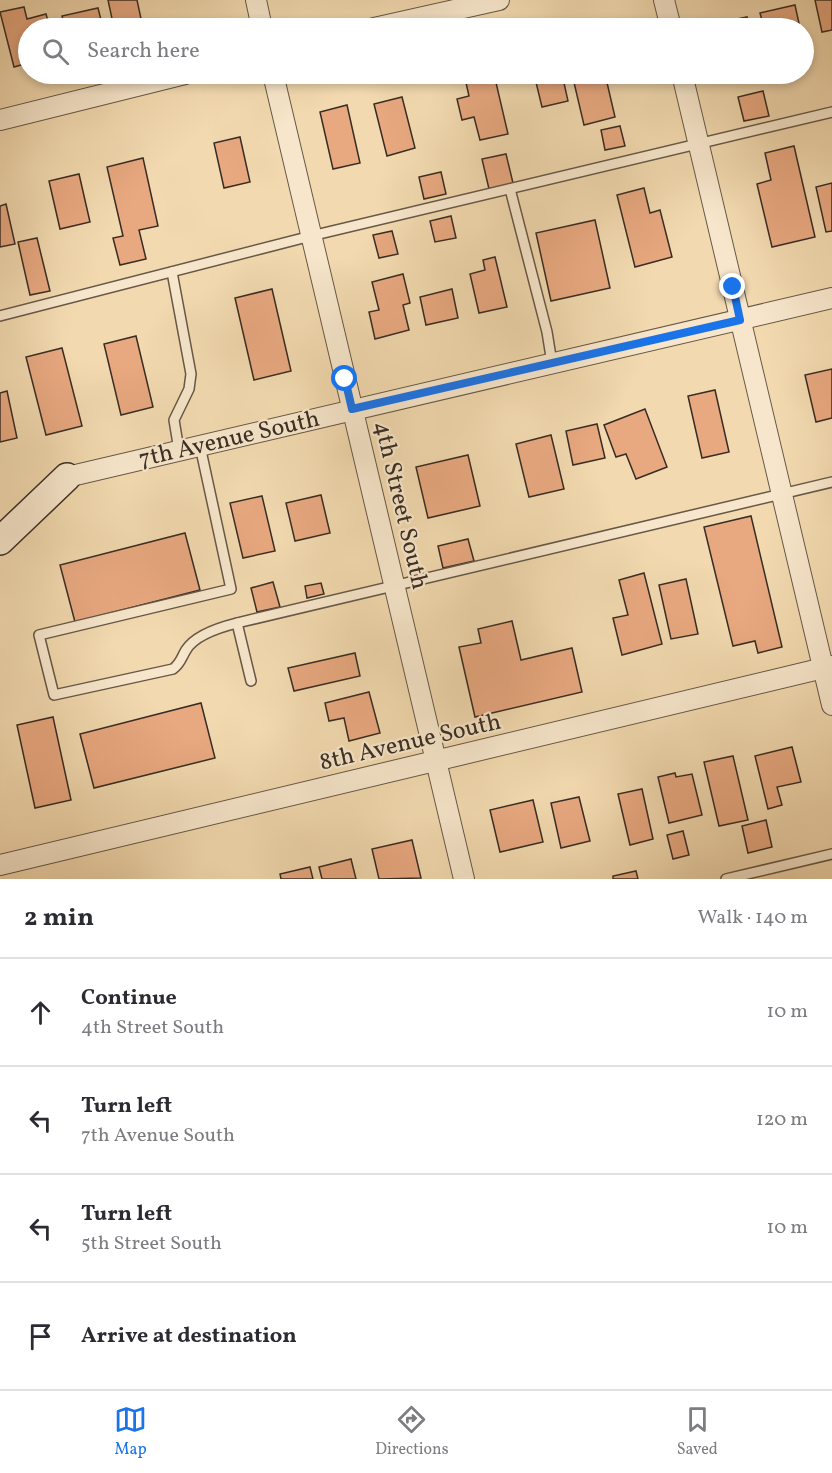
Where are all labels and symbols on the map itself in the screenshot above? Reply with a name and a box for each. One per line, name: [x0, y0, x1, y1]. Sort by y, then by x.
route end: [719, 273, 745, 299]
route start: [331, 365, 357, 391]
street label: 7th Avenue South: [136, 403, 323, 477]
street label: 4th Street South: [364, 418, 436, 593]
street label: 8th Avenue South: [316, 706, 505, 780]

